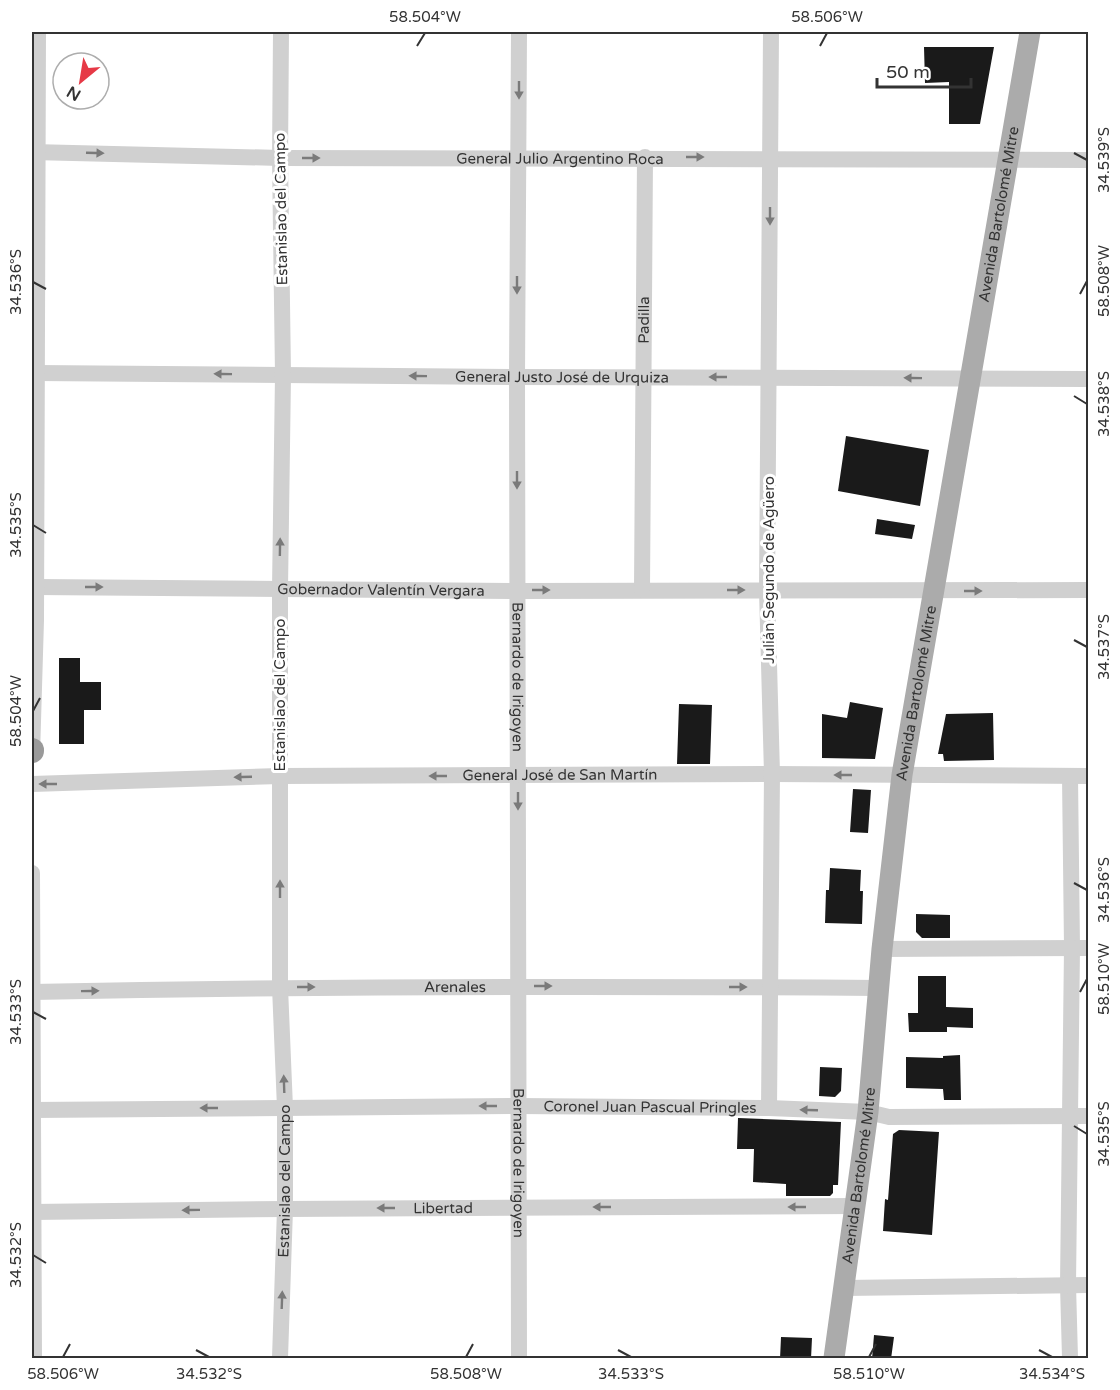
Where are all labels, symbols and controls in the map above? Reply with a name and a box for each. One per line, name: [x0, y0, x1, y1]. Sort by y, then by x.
text: 58.504°W: [389, 8, 461, 26]
text: 58.506°W: [791, 8, 863, 26]
north arrow: [51, 51, 111, 111]
scale bar: [877, 51, 972, 89]
text: 50 m: [886, 61, 930, 83]
one-way arrow: [514, 80, 524, 99]
text: N: [63, 81, 85, 105]
street label: Avenida Bartolomé Mitre: [975, 125, 1023, 304]
text: 34.539°S: [1095, 127, 1113, 193]
street label: Estanislao del Campo: [271, 132, 291, 286]
one-way arrow: [85, 148, 104, 157]
street label: General Julio Argentino Roca: [456, 149, 664, 168]
one-way arrow: [685, 152, 704, 162]
one-way arrow: [301, 153, 320, 163]
one-way arrow: [765, 207, 775, 226]
text: 58.508°W: [1095, 245, 1113, 317]
text: 34.536°S: [7, 249, 25, 315]
one-way arrow: [512, 275, 522, 294]
street label: Padilla: [635, 296, 653, 344]
street label: General Justo José de Urquiza: [455, 367, 669, 387]
one-way arrow: [213, 370, 232, 379]
one-way arrow: [408, 371, 427, 381]
text: 34.538°S: [1095, 371, 1113, 437]
one-way arrow: [708, 372, 727, 382]
one-way arrow: [903, 373, 922, 383]
one-way arrow: [512, 470, 522, 489]
street label: Julián Segundo de Agüero: [760, 476, 778, 664]
text: 34.535°S: [7, 492, 25, 558]
one-way arrow: [275, 538, 285, 557]
street label: Gobernador Valentín Vergara: [277, 580, 485, 600]
one-way arrow: [84, 583, 103, 592]
one-way arrow: [531, 585, 550, 595]
one-way arrow: [726, 585, 745, 595]
one-way arrow: [963, 586, 982, 596]
street label: Bernardo de Irigoyen: [508, 602, 527, 752]
street label: Avenida Bartolomé Mitre: [892, 604, 940, 782]
text: 34.537°S: [1095, 614, 1113, 680]
street label: Estanislao del Campo: [271, 619, 289, 771]
text: 58.504°W: [7, 675, 25, 747]
street label: General José de San Martín: [462, 765, 657, 784]
one-way arrow: [834, 770, 853, 780]
one-way arrow: [429, 771, 448, 781]
one-way arrow: [234, 773, 253, 782]
one-way arrow: [39, 779, 58, 789]
one-way arrow: [513, 791, 523, 810]
text: 34.536°S: [1095, 857, 1113, 923]
one-way arrow: [275, 880, 285, 899]
text: 58.510°W: [1095, 943, 1113, 1015]
street label: Arenales: [424, 978, 486, 996]
text: 34.533°S: [7, 979, 25, 1045]
one-way arrow: [534, 981, 553, 991]
one-way arrow: [297, 982, 316, 992]
one-way arrow: [729, 982, 748, 992]
one-way arrow: [81, 986, 100, 995]
one-way arrow: [280, 1075, 289, 1094]
street label: Avenida Bartolomé Mitre: [838, 1087, 879, 1265]
street label: Bernardo de Irigoyen: [509, 1088, 528, 1238]
street label: Coronel Juan Pascual Pringles: [543, 1097, 757, 1117]
one-way arrow: [479, 1101, 498, 1111]
text: 34.535°S: [1095, 1101, 1113, 1167]
one-way arrow: [200, 1103, 219, 1113]
street label: Estanislao del Campo: [274, 1105, 294, 1258]
one-way arrow: [800, 1105, 819, 1115]
street label: Libertad: [413, 1199, 473, 1217]
one-way arrow: [592, 1202, 611, 1212]
one-way arrow: [787, 1202, 806, 1212]
one-way arrow: [376, 1203, 395, 1213]
one-way arrow: [181, 1205, 200, 1215]
text: 34.532°S: [7, 1222, 25, 1288]
one-way arrow: [277, 1291, 287, 1310]
text: 58.506°W: [27, 1365, 99, 1383]
text: 34.532°S: [176, 1365, 242, 1383]
text: 58.508°W: [430, 1365, 502, 1383]
text: 34.533°S: [598, 1365, 664, 1383]
text: 58.510°W: [833, 1365, 905, 1383]
text: 34.534°S: [1019, 1365, 1085, 1383]

